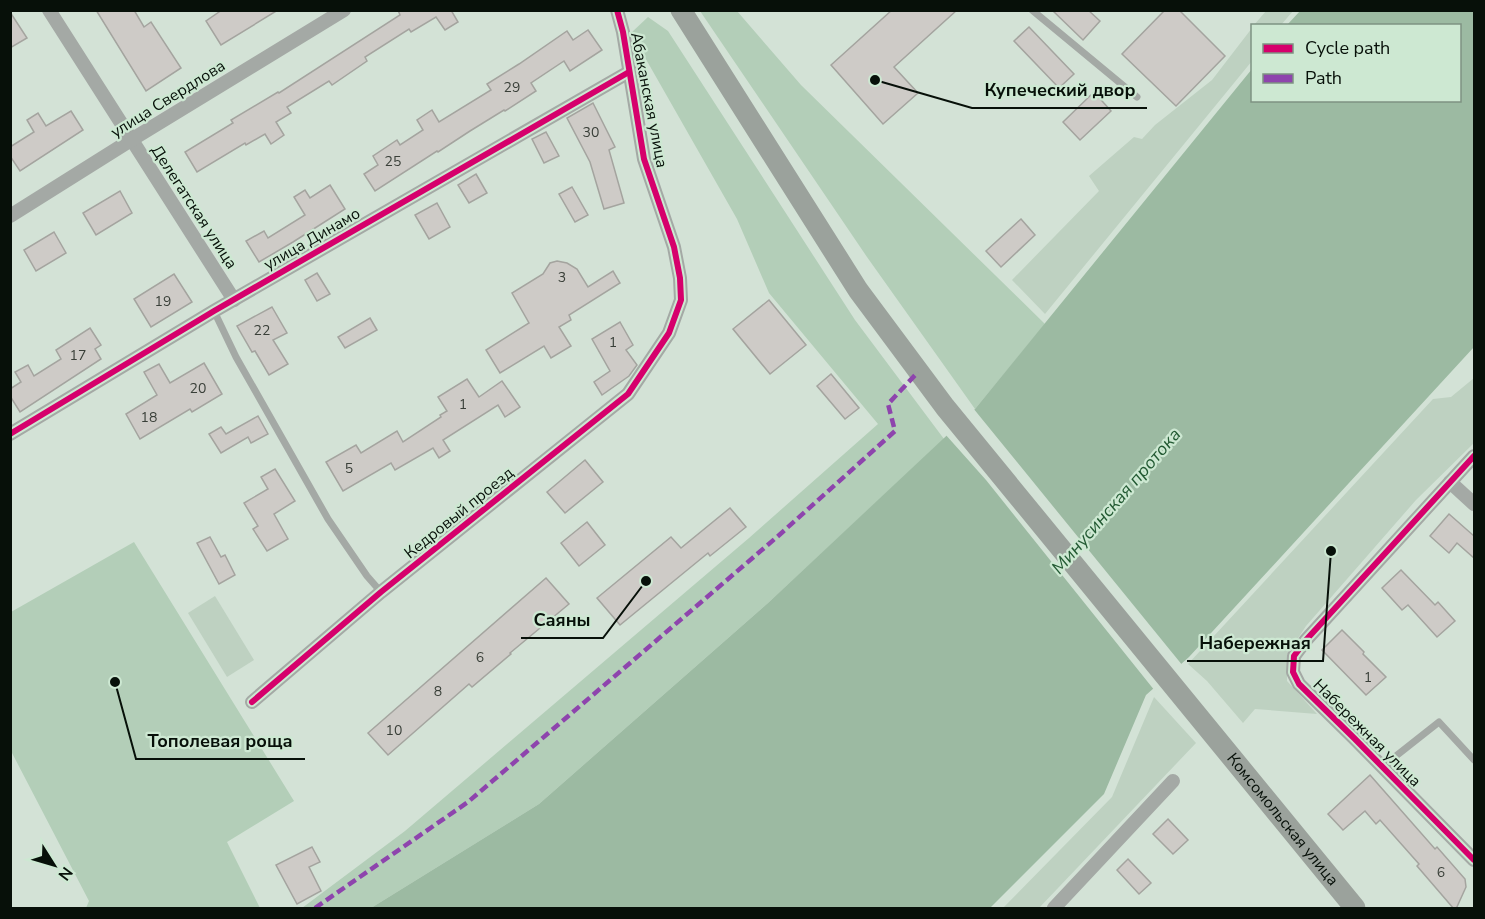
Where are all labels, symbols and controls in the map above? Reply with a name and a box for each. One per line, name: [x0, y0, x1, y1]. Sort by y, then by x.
legend: [1251, 24, 1461, 102]
street label: Абаканская улица: [625, 30, 673, 170]
text: Cycle path: [1305, 36, 1390, 60]
street label: улица Свердлова: [106, 55, 230, 143]
text: Path: [1305, 66, 1342, 90]
callout: Купеческий двор: [972, 72, 1147, 108]
house number: 29: [504, 78, 520, 97]
text: Купеческий двор: [984, 78, 1136, 102]
house number: 30: [583, 123, 599, 142]
street label: Делегатская улица: [146, 141, 242, 273]
house number: 25: [385, 152, 401, 171]
street label: улица Динамо: [260, 202, 364, 276]
house number: 3: [558, 268, 566, 287]
house number: 19: [155, 292, 171, 311]
house number: 22: [254, 321, 270, 340]
house number: 1: [609, 333, 617, 352]
house number: 17: [70, 346, 86, 365]
house number: 20: [190, 379, 206, 398]
house number: 1: [459, 395, 467, 414]
house number: 18: [141, 408, 157, 427]
water label: Минусинская протока: [1046, 423, 1186, 579]
house number: 5: [345, 459, 353, 478]
street label: Кедровый проезд: [400, 462, 519, 564]
callout: Саяны: [521, 602, 603, 638]
text: Саяны: [533, 608, 591, 632]
callout: Набережная: [1187, 625, 1323, 661]
text: Набережная: [1199, 631, 1311, 655]
house number: 6: [476, 648, 484, 667]
house number: 1: [1364, 668, 1372, 687]
street label: Набережная улица: [1308, 674, 1426, 792]
house number: 8: [434, 682, 442, 701]
house number: 10: [386, 721, 402, 740]
callout: Тополевая роща: [136, 723, 305, 759]
text: Тополевая роща: [147, 729, 293, 753]
street label: Комсомольская улица: [1222, 748, 1344, 891]
north arrow: [24, 835, 84, 895]
text: N: [53, 862, 78, 885]
house number: 6: [1437, 863, 1445, 882]

